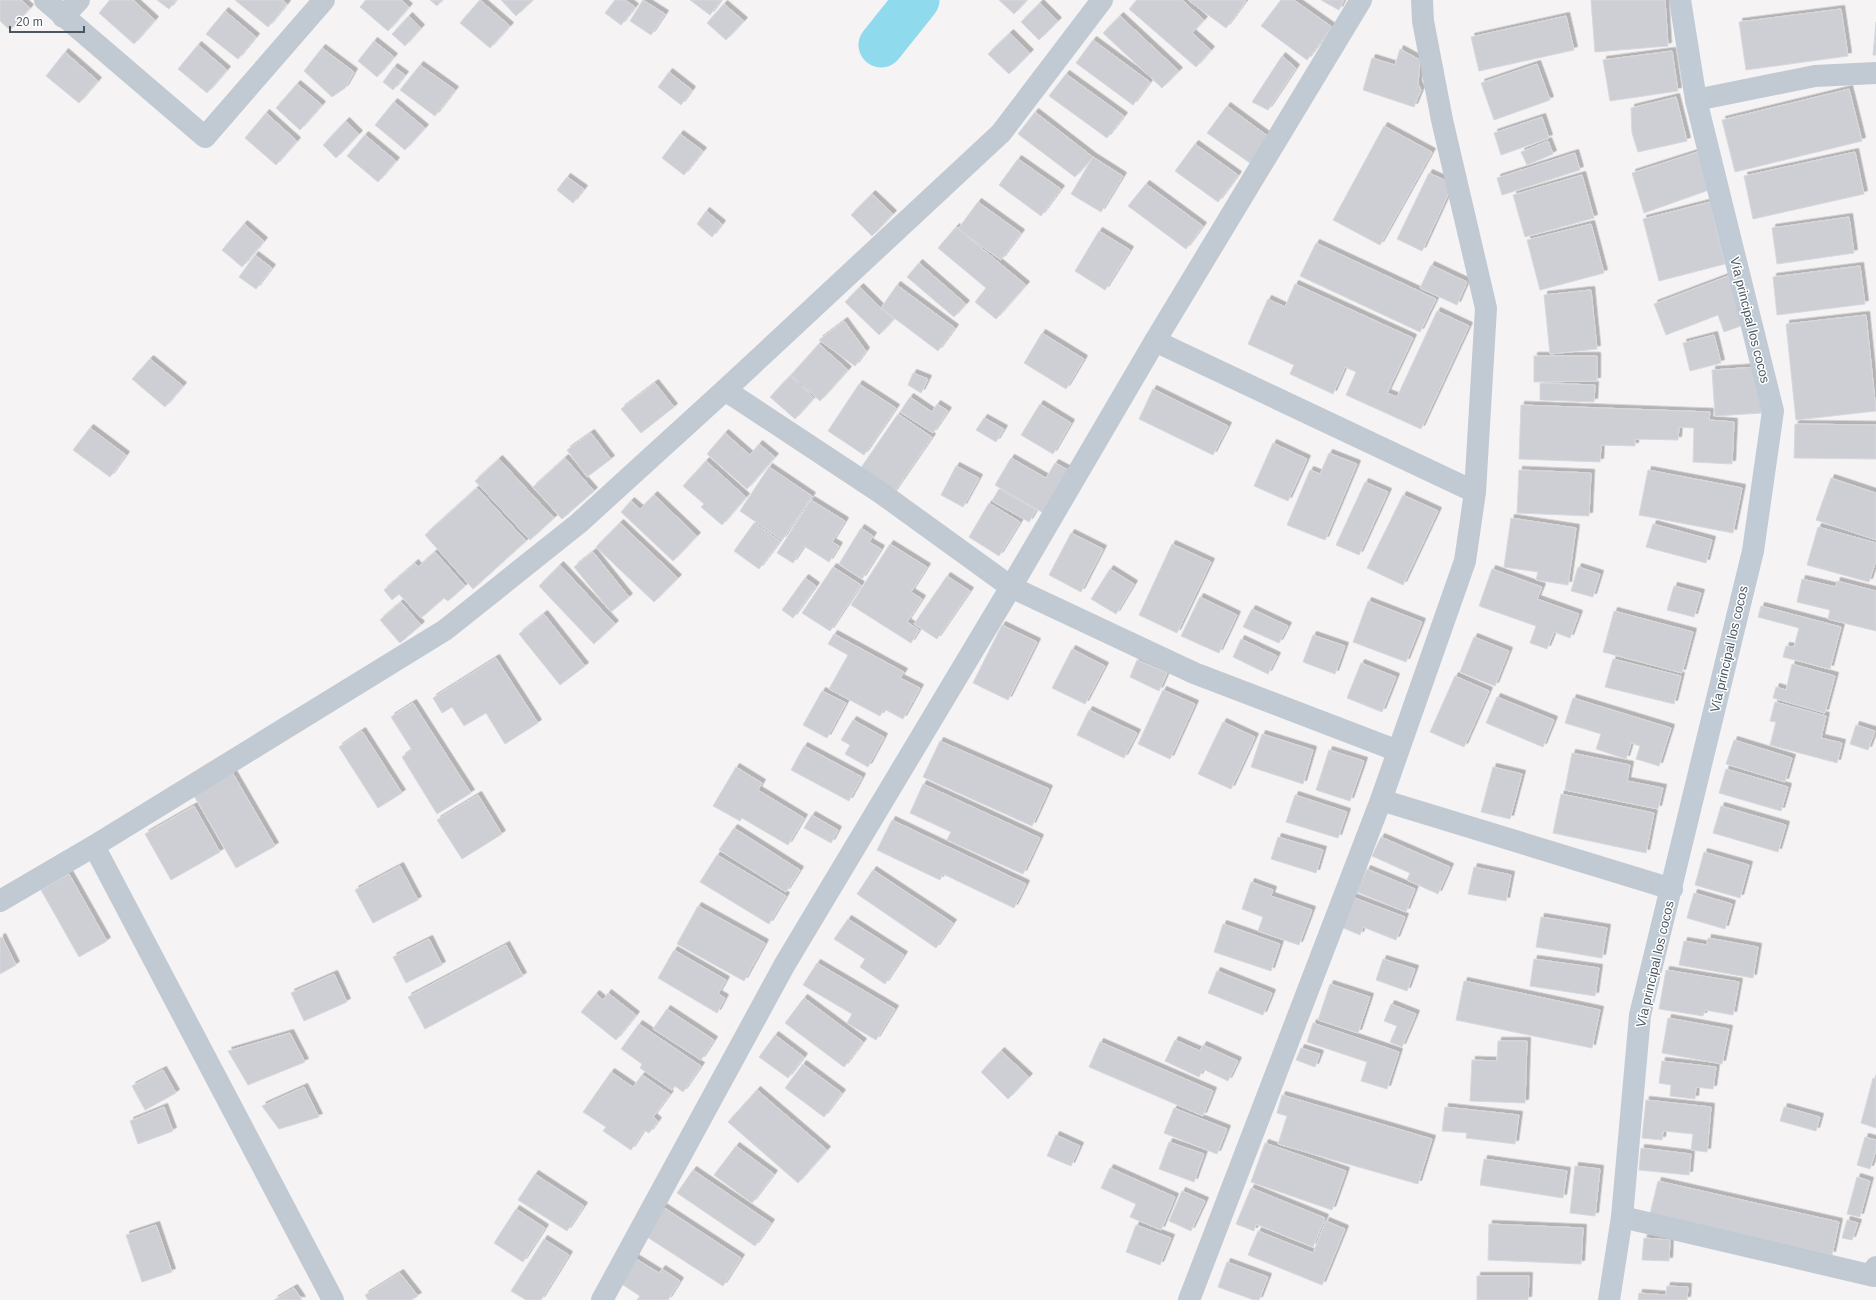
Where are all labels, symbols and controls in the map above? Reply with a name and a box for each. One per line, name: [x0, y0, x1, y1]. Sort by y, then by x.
scale bar: [10, 8, 84, 34]
text: 20 m: [16, 15, 43, 29]
street label: Vía principal los cocos: [1727, 255, 1773, 385]
street label: Vía principal los cocos: [1707, 584, 1751, 714]
street label: Vía principal los cocos: [1633, 899, 1677, 1029]

